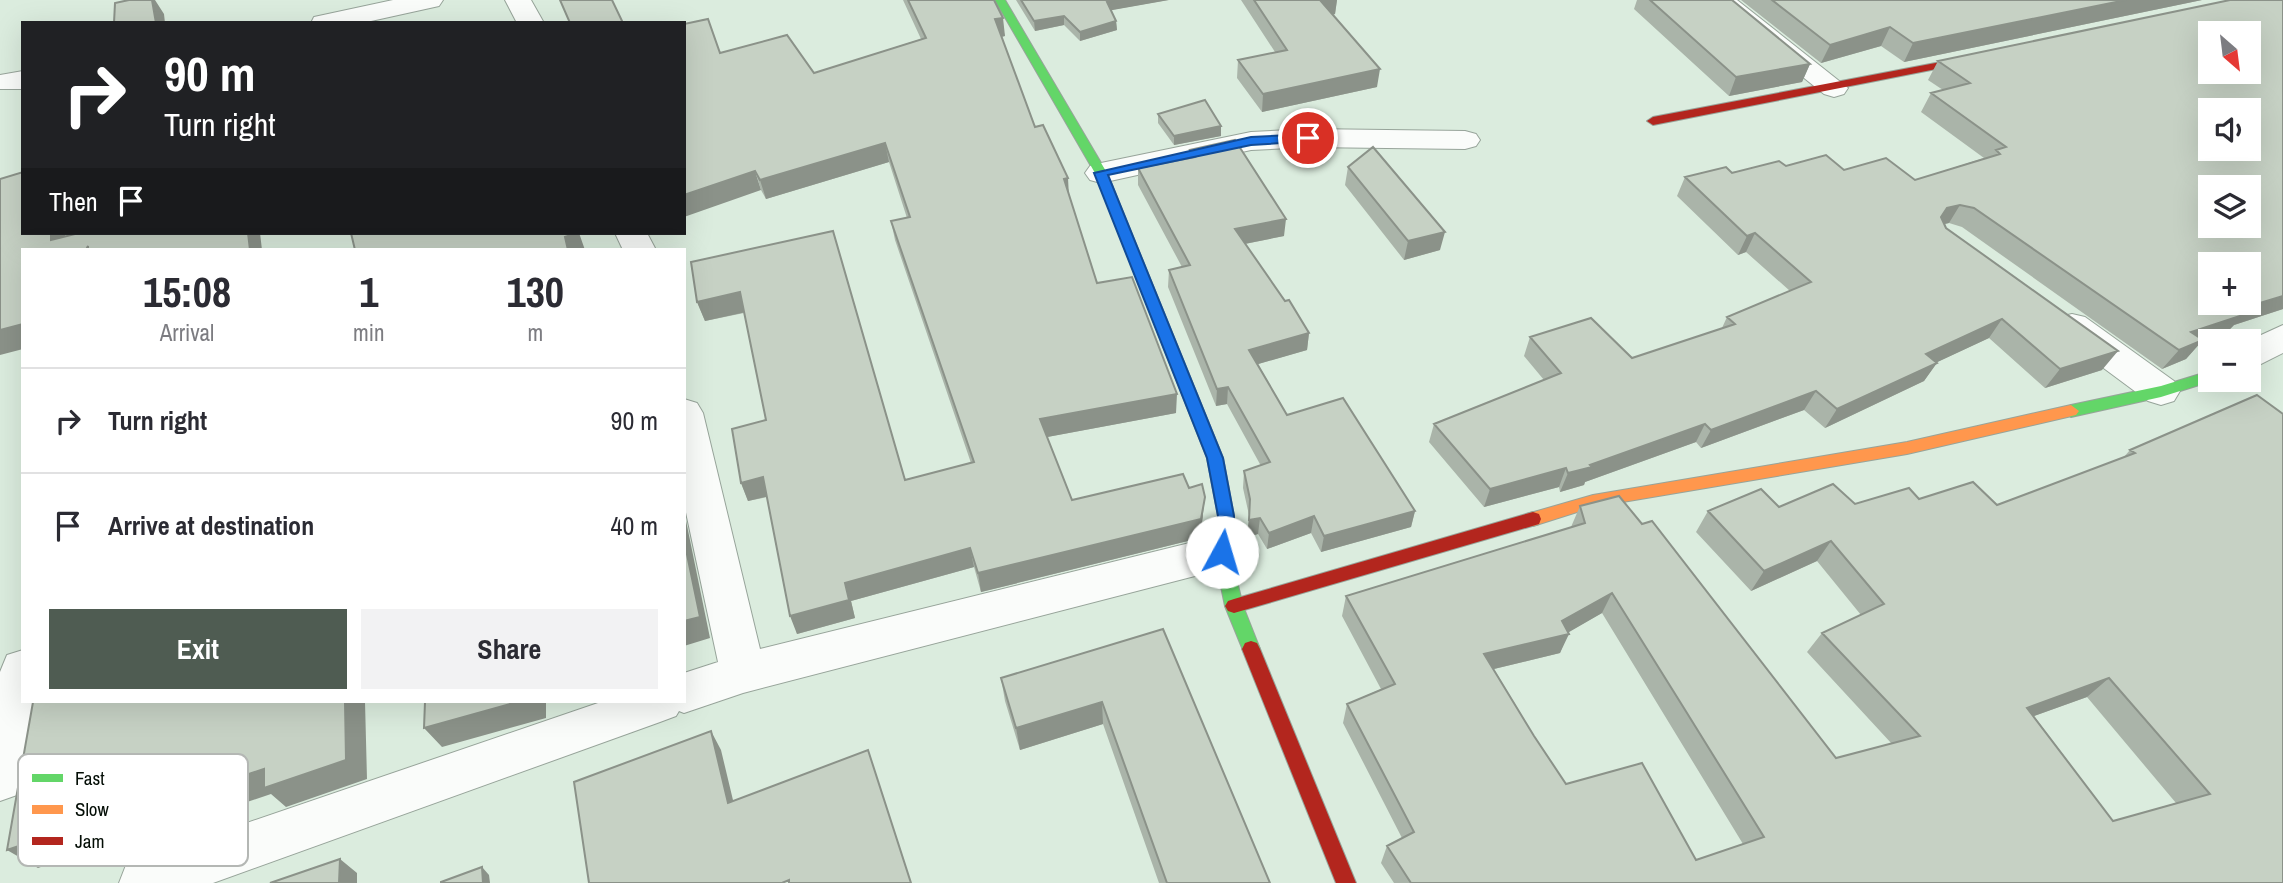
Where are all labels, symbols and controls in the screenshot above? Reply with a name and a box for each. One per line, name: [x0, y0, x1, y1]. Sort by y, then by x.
north arrow: [2198, 21, 2261, 84]
map controls: [2198, 21, 2261, 392]
text: 90 m: [164, 40, 256, 106]
icon: right: [49, 49, 140, 140]
button: sound: [2198, 98, 2261, 161]
text: Turn right: [164, 103, 276, 146]
pin: [1278, 108, 1338, 168]
icon: arrive: [1289, 119, 1327, 157]
button: layers: [2198, 175, 2261, 238]
icon: arrive: [112, 182, 150, 220]
text: Then: [49, 184, 98, 219]
button: +: [2198, 252, 2261, 315]
text: 15:08: [143, 264, 231, 320]
text: 1: [359, 264, 378, 320]
text: 130: [507, 264, 564, 320]
text: Arrival: [160, 317, 214, 348]
text: min: [353, 317, 385, 348]
text: m: [527, 317, 543, 348]
button: −: [2198, 329, 2261, 392]
icon: right: [49, 402, 87, 440]
text: Turn right: [108, 403, 207, 438]
text: 90 m: [611, 403, 658, 438]
icon: arrive: [49, 507, 87, 545]
text: Arrive at destination: [108, 508, 314, 543]
text: 40 m: [611, 508, 658, 543]
position arrow: [1185, 515, 1259, 589]
button: Exit: [49, 609, 347, 689]
button: Share: [361, 609, 658, 689]
legend: [18, 754, 248, 866]
text: Fast: [75, 765, 105, 791]
text: Slow: [75, 796, 110, 822]
text: Jam: [75, 828, 104, 854]

